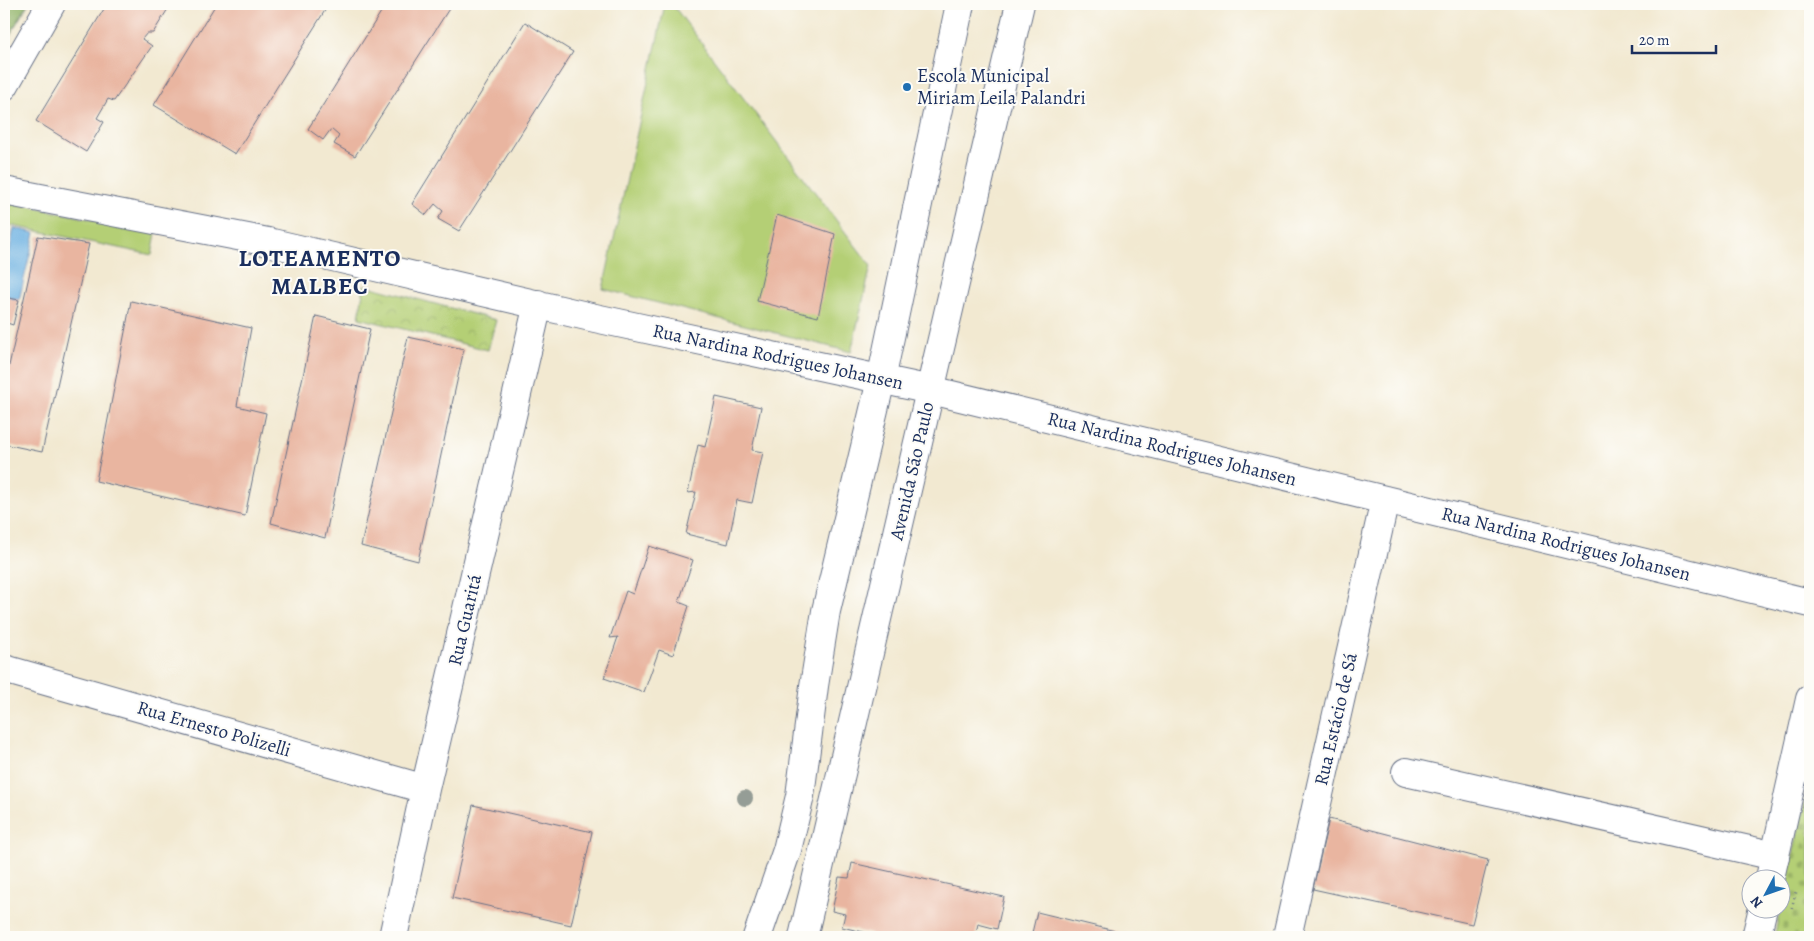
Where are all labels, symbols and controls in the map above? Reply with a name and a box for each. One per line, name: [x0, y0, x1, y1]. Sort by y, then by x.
scale bar: [1632, 22, 1715, 54]
text: 20 m: [1639, 30, 1670, 50]
place label: Escola Municipal Miriam Leila Palandri: [917, 63, 1086, 111]
marker: Escola Municipal Miriam Leila Palandri: [901, 81, 913, 93]
district label: LOTEAMENTO MALBEC: [238, 242, 402, 302]
street label: Rua Nardina Rodrigues Johansen: [650, 318, 906, 396]
street label: Avenida São Paulo: [883, 399, 941, 544]
street label: Rua Nardina Rodrigues Johansen: [1045, 405, 1299, 493]
street label: Rua Nardina Rodrigues Johansen: [1439, 500, 1693, 588]
street label: Rua Guaritá: [442, 572, 488, 668]
street label: Rua Estácio de Sá: [1308, 650, 1364, 788]
street label: Rua Ernesto Polizelli: [134, 695, 294, 763]
north arrow: [1742, 868, 1792, 918]
text: N: [1746, 892, 1767, 912]

